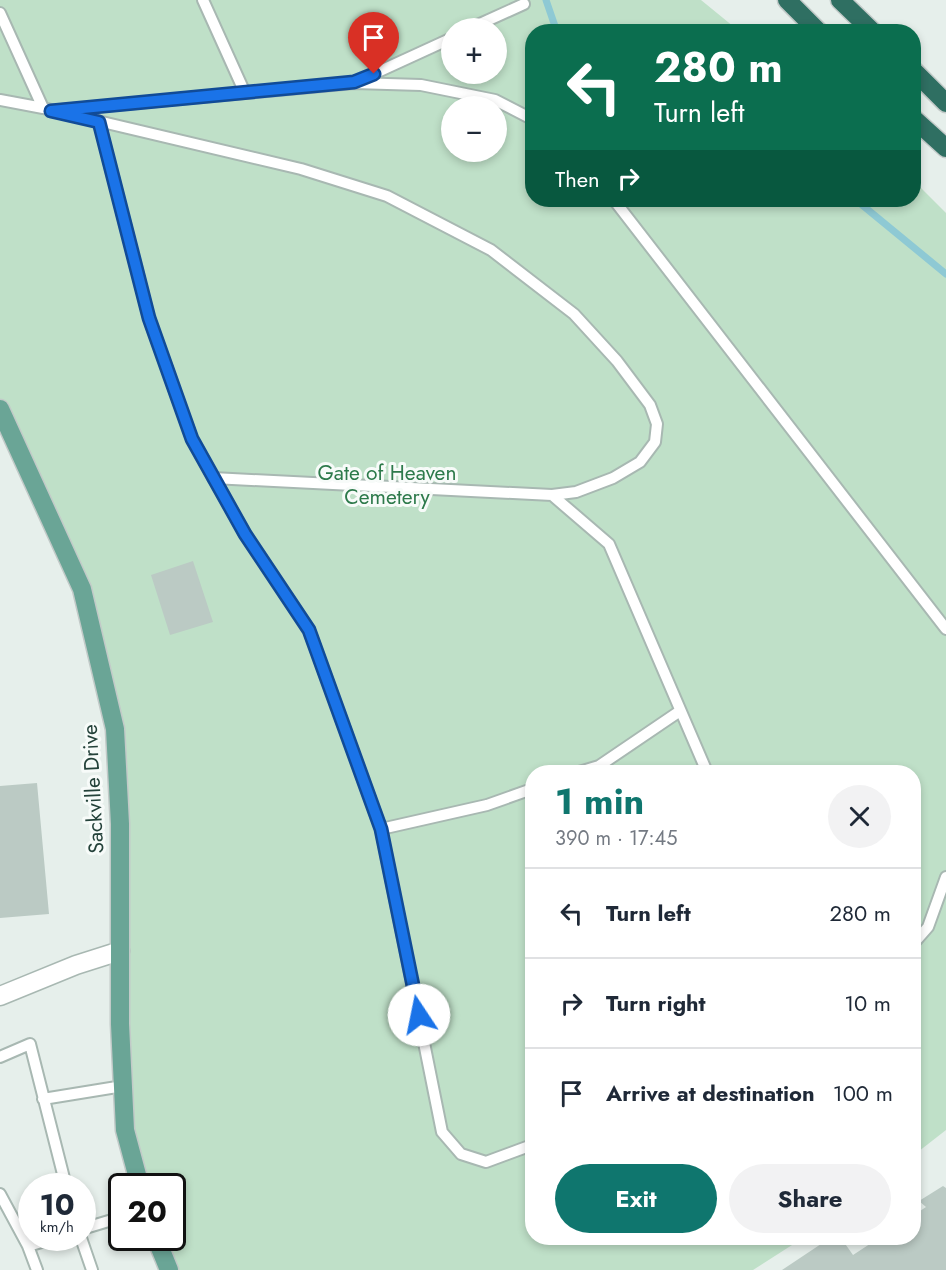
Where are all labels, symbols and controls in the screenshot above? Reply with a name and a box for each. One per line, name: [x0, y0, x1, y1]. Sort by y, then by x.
pin: [348, 12, 399, 74]
map controls: [441, 18, 507, 162]
button: +: [441, 18, 507, 84]
icon: arrive: [357, 21, 390, 54]
text: 280 m: [654, 37, 783, 98]
icon: left: [555, 48, 633, 126]
text: Turn left: [654, 93, 744, 132]
button: −: [441, 96, 507, 162]
icon: right: [612, 162, 645, 195]
text: Then: [555, 163, 600, 195]
park label: Gate of Heaven Cemetery: [318, 458, 456, 512]
street label: Sackville Drive: [75, 723, 111, 854]
text: 1 min: [555, 775, 644, 827]
button: close: [828, 785, 891, 848]
text: 390 m · 17:45: [555, 824, 677, 853]
icon: left: [555, 897, 588, 930]
text: Turn left: [606, 897, 691, 929]
text: 280 m: [830, 897, 891, 929]
position arrow: [387, 983, 451, 1047]
icon: right: [555, 987, 588, 1020]
text: Turn right: [606, 987, 706, 1019]
text: 10 m: [844, 987, 891, 1019]
icon: arrive: [555, 1077, 588, 1110]
text: Arrive at destination: [606, 1077, 815, 1109]
text: 100 m: [833, 1077, 893, 1109]
button: Exit: [555, 1164, 717, 1233]
button: Share: [729, 1164, 891, 1233]
speed limit sign: 20: [108, 1173, 186, 1251]
text: 10: [39, 1183, 75, 1226]
text: km/h: [40, 1216, 74, 1238]

